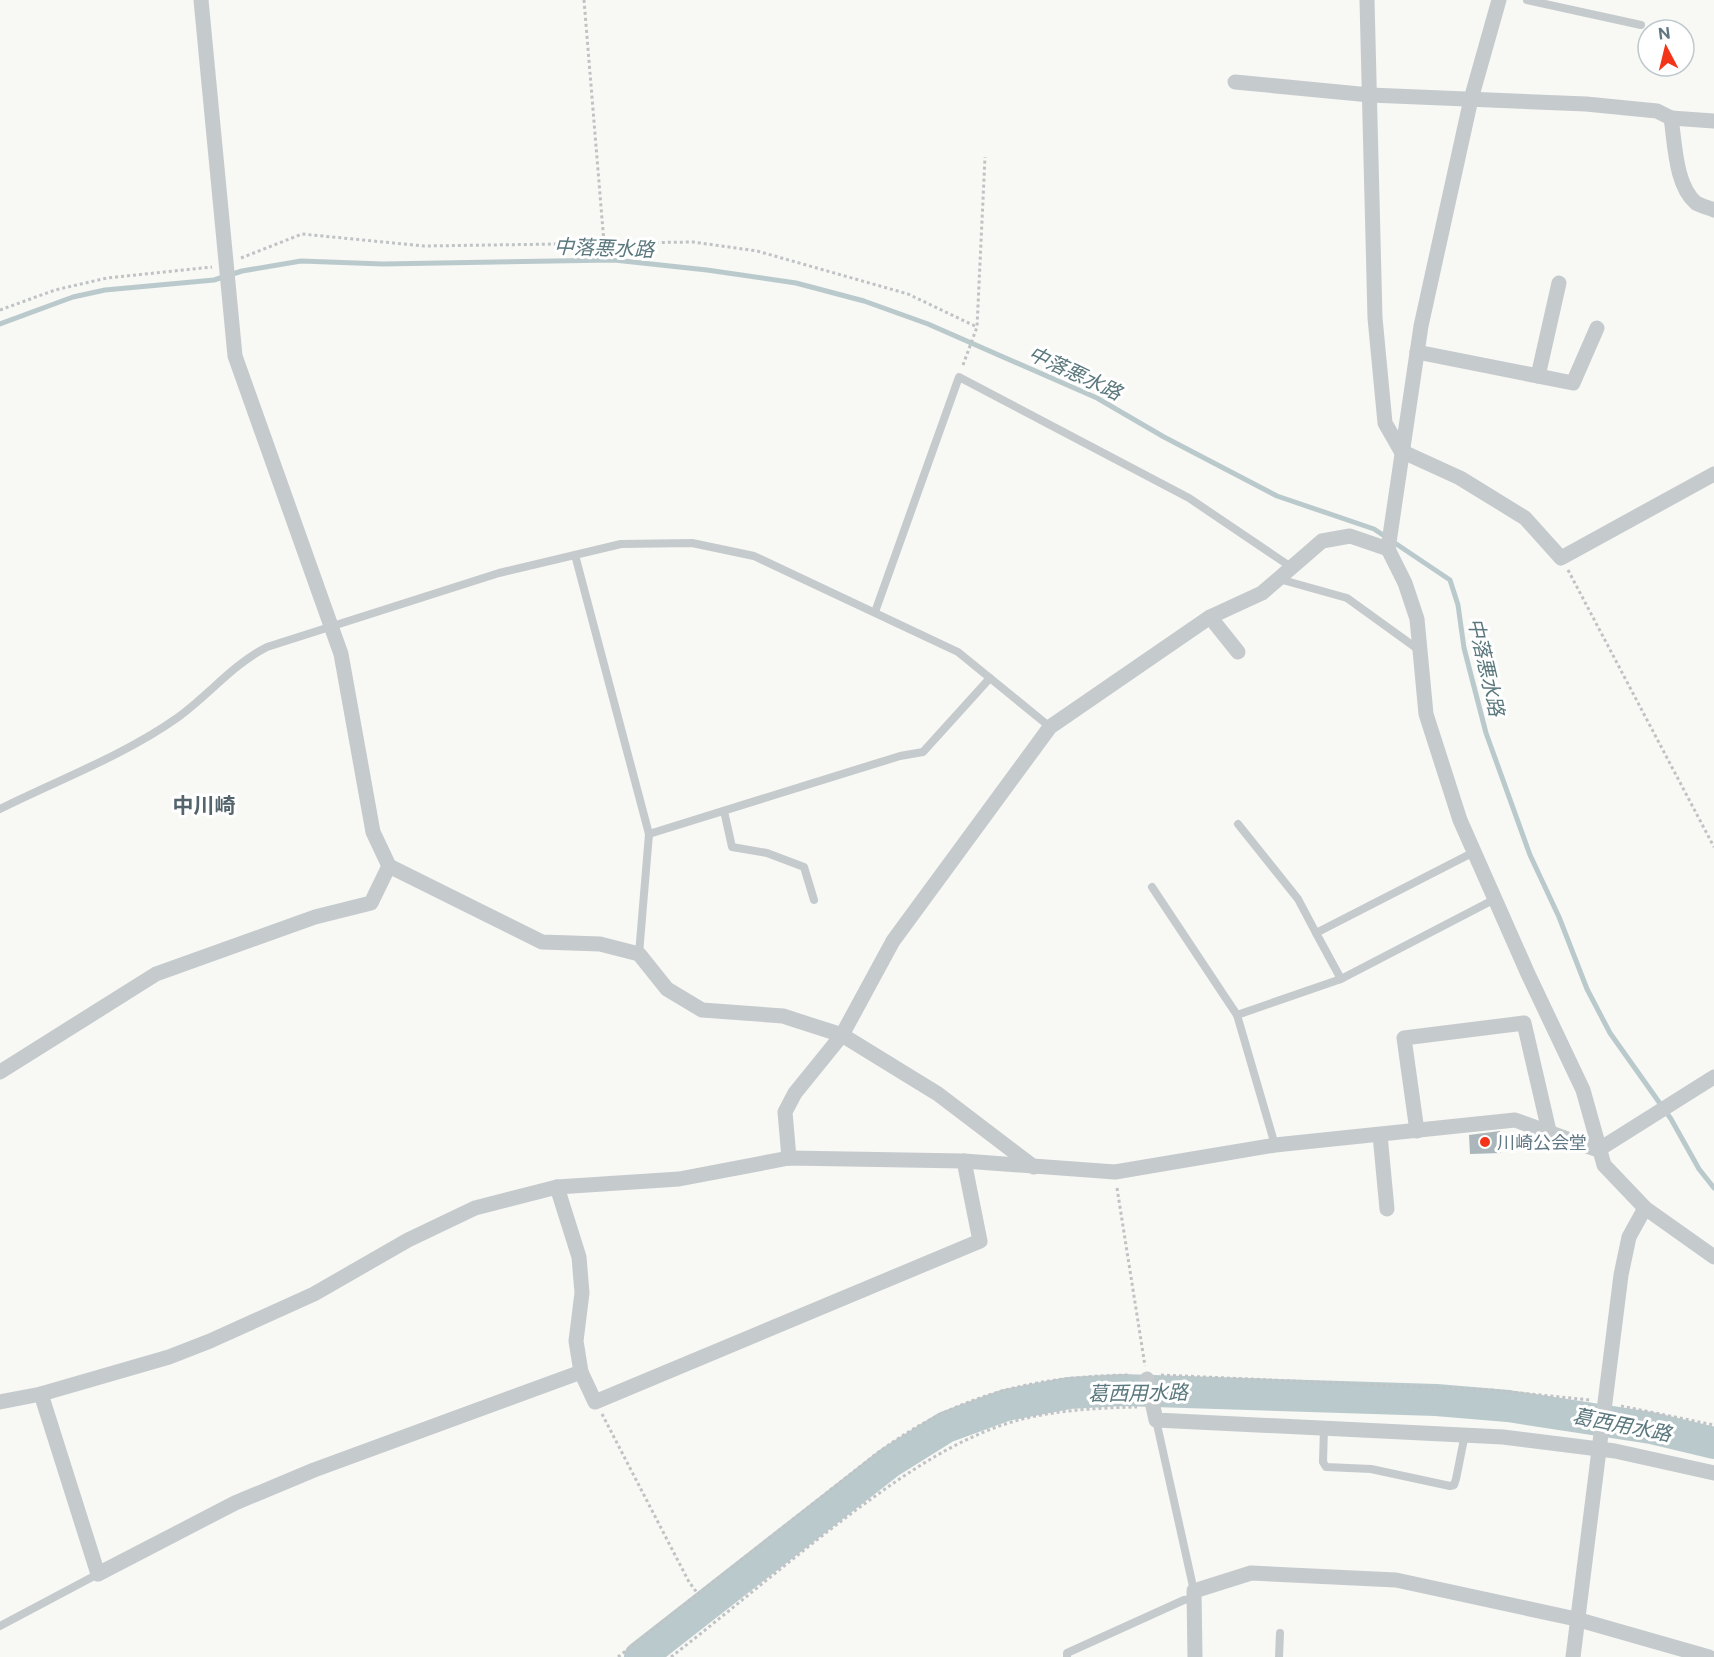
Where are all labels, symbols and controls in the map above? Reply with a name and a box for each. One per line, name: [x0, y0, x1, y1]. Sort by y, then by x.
north arrow: [1636, 18, 1696, 78]
text: N: [1657, 23, 1672, 44]
water label: 中落悪水路: [554, 234, 656, 262]
water label: 中落悪水路: [1025, 341, 1127, 406]
water label: 中落悪水路: [1463, 616, 1509, 720]
district label: 中川崎: [173, 793, 236, 818]
place label: 川崎公会堂: [1497, 1132, 1587, 1153]
marker: 川崎公会堂: [1478, 1135, 1492, 1149]
water label: 葛西用水路: [1088, 1380, 1190, 1406]
water label: 葛西用水路: [1571, 1404, 1675, 1447]

